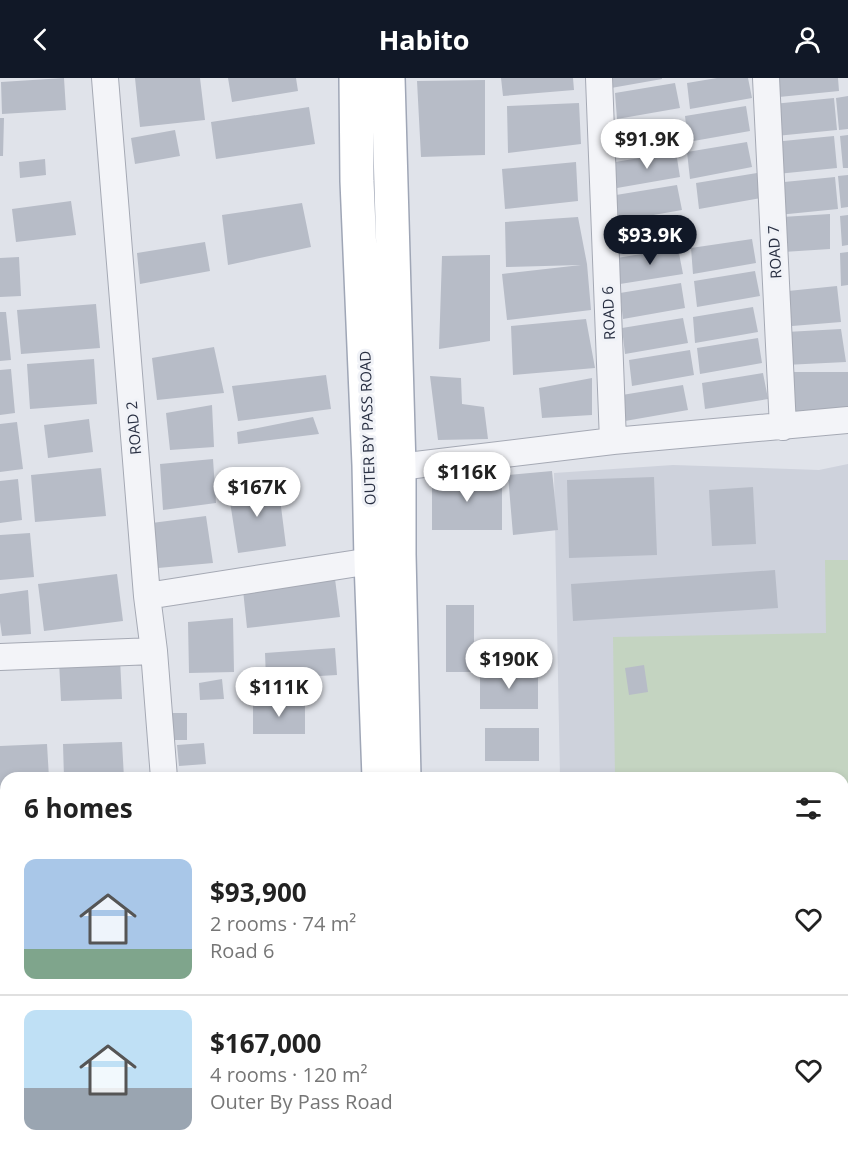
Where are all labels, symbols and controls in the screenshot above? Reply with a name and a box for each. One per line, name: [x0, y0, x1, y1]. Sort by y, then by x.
text: Habito: [379, 21, 469, 58]
icon: back: [24, 23, 57, 56]
icon: person: [791, 23, 824, 56]
pin: $91.9K: [598, 119, 696, 170]
text: $91.9K: [615, 125, 679, 152]
pin: $93.9K: [601, 215, 699, 266]
text: $93.9K: [618, 221, 682, 248]
street label: ROAD 7: [763, 225, 785, 279]
street label: ROAD 6: [597, 286, 619, 340]
street label: OUTER BY PASS ROAD: [354, 350, 380, 506]
street label: ROAD 2: [121, 400, 145, 456]
pin: $116K: [425, 452, 509, 503]
text: $116K: [437, 458, 497, 485]
pin: $167K: [215, 467, 299, 518]
text: $167K: [227, 473, 287, 500]
pin: $190K: [467, 639, 551, 690]
text: $190K: [479, 645, 539, 672]
pin: $111K: [237, 667, 321, 718]
text: $111K: [249, 673, 309, 700]
text: 6 homes: [24, 790, 133, 826]
icon: filters: [792, 792, 825, 825]
text: $93,900: [210, 874, 307, 910]
icon: home: [72, 883, 144, 955]
icon: heart: [792, 903, 825, 936]
text: 2 rooms · 74 m²: [210, 910, 356, 937]
text: Road 6: [210, 937, 274, 964]
text: $167,000: [210, 1025, 321, 1061]
icon: home: [72, 1034, 144, 1106]
icon: heart: [792, 1054, 825, 1087]
text: 4 rooms · 120 m²: [210, 1061, 368, 1088]
text: Outer By Pass Road: [210, 1088, 393, 1115]

